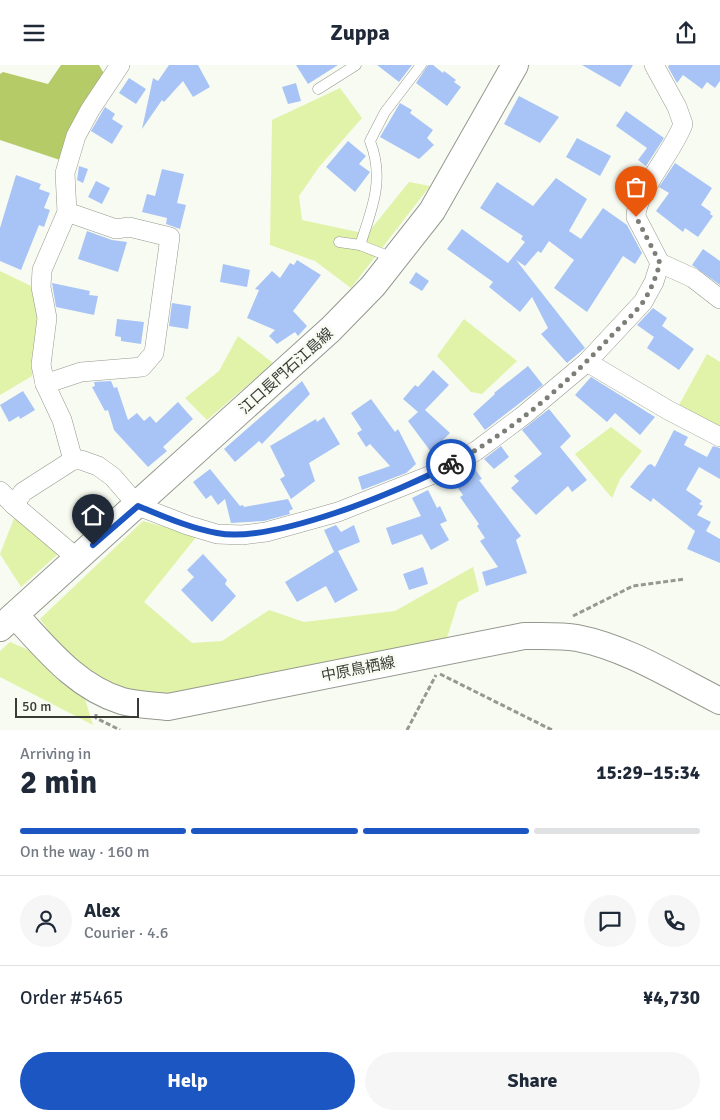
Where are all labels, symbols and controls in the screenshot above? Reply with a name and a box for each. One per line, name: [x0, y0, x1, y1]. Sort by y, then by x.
icon: menu: [20, 19, 48, 47]
text: Zuppa: [330, 19, 390, 46]
icon: share: [672, 19, 700, 47]
pin: [615, 166, 657, 217]
icon: bag: [622, 173, 650, 201]
street label: 江口長門石江島線: [235, 324, 337, 418]
courier: [426, 439, 476, 489]
icon: bike: [437, 450, 465, 478]
pin: [72, 494, 114, 545]
icon: home: [79, 501, 107, 529]
street label: 中原鳥栖線: [319, 653, 397, 685]
scale bar: [15, 695, 139, 718]
text: 50 m: [22, 698, 51, 715]
text: Arriving in: [20, 744, 91, 764]
text: 15:29–15:34: [596, 761, 700, 785]
text: 2 min: [20, 763, 97, 802]
text: On the way · 160 m: [20, 842, 150, 862]
button: person: [20, 895, 72, 947]
button: chat: [584, 895, 636, 947]
button: phone: [648, 895, 700, 947]
text: Alex: [84, 899, 120, 923]
text: Courier · 4.6: [84, 923, 168, 943]
text: Order #5465: [20, 986, 123, 1010]
text: ¥4,730: [643, 986, 700, 1010]
button: Help: [20, 1052, 355, 1110]
button: Share: [365, 1052, 700, 1110]

